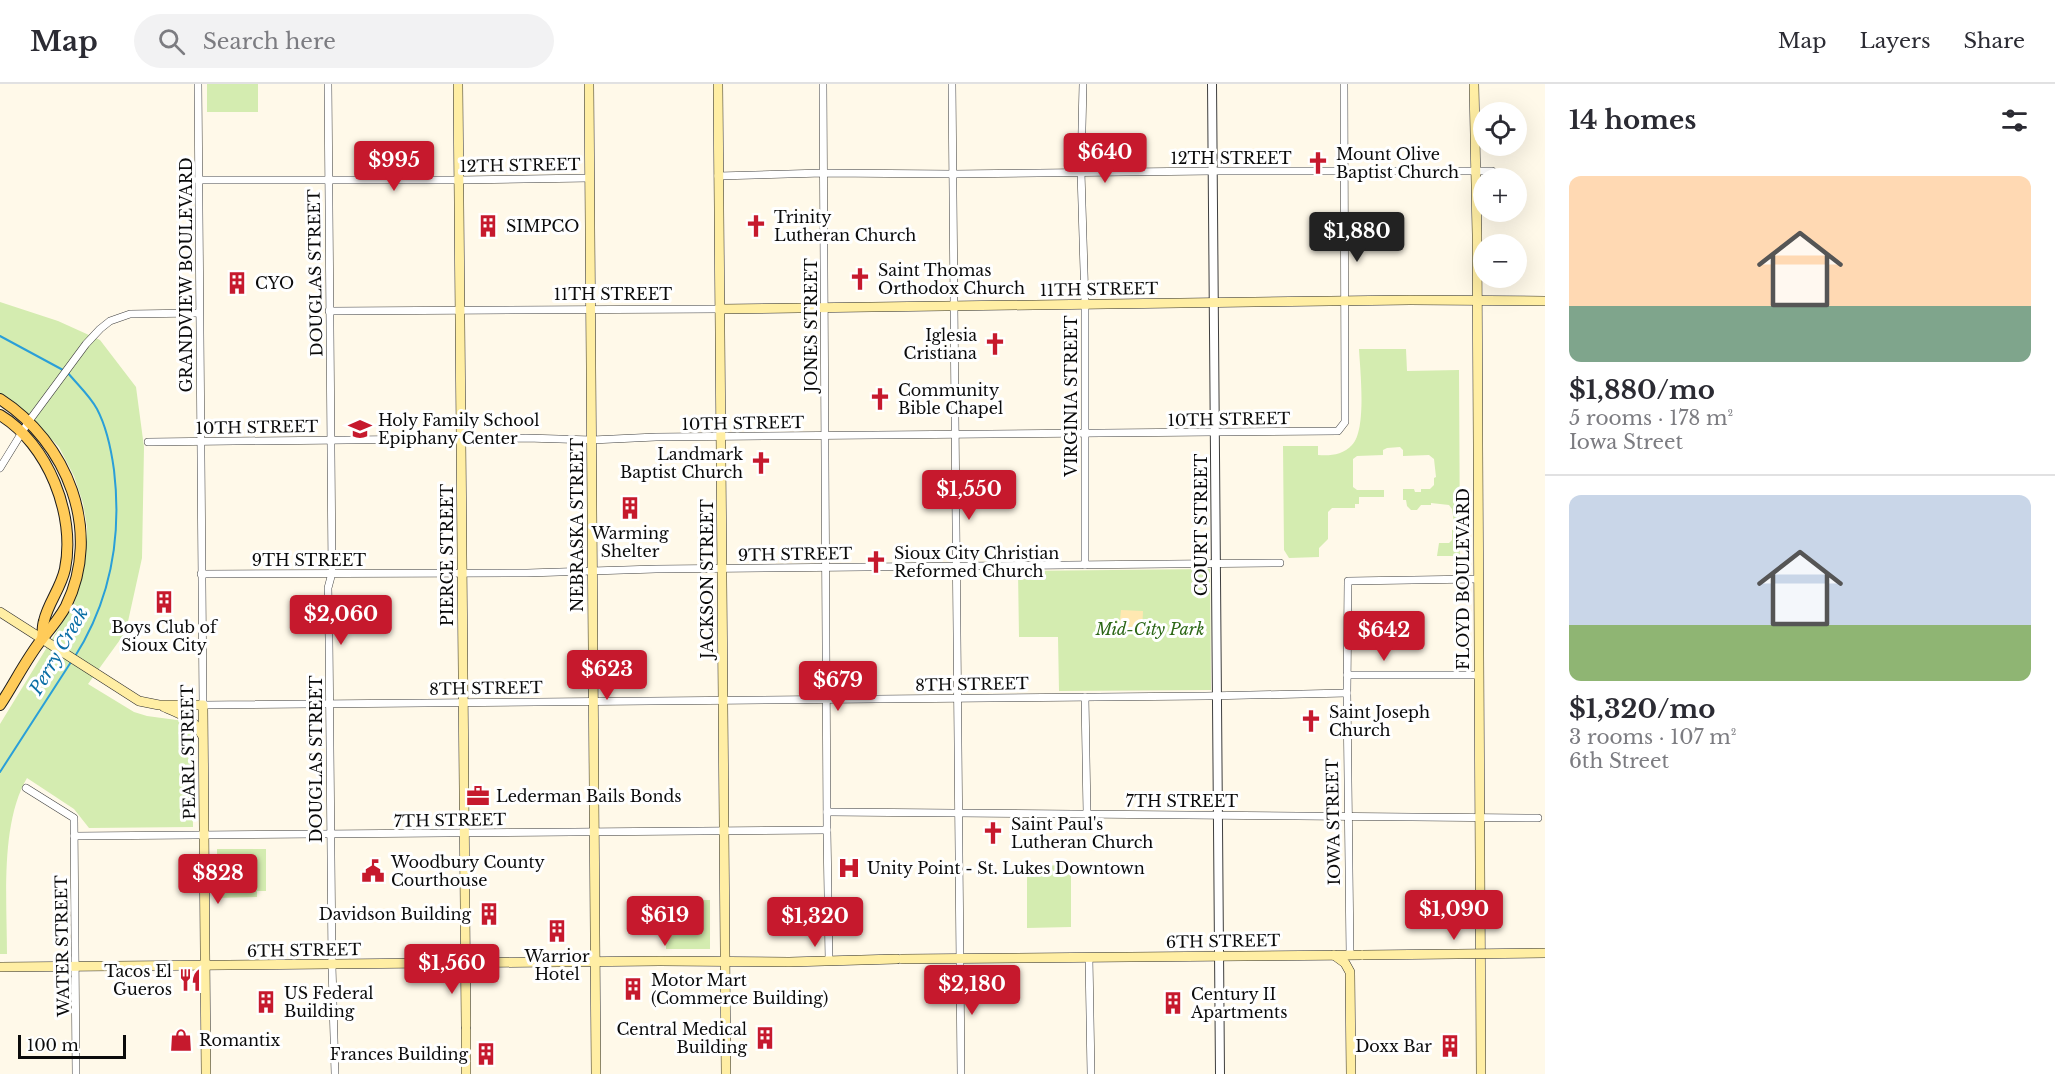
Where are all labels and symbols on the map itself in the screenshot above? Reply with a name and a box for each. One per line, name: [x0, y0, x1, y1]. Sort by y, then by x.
pin: $640: [1069, 133, 1141, 184]
pin: $995: [358, 141, 430, 192]
place label: Mount Olive Baptist Church: [1336, 144, 1459, 182]
street label: 12TH STREET: [1171, 148, 1292, 168]
church icon: Mount Olive Baptist Church: [1305, 150, 1331, 176]
street label: 12TH STREET: [459, 154, 581, 176]
street label: GRANDVIEW BOULEVARD: [176, 157, 196, 393]
street label: DOUGLAS STREET: [304, 189, 326, 357]
place label: Trinity Lutheran Church: [774, 207, 916, 245]
pin: $1,880: [1308, 212, 1406, 263]
building icon: SIMPCO: [475, 213, 501, 239]
church icon: Trinity Lutheran Church: [743, 213, 769, 239]
place label: SIMPCO: [506, 216, 579, 236]
street label: JONES STREET: [801, 258, 821, 394]
place label: Saint Thomas Orthodox Church: [878, 260, 1025, 298]
church icon: Saint Thomas Orthodox Church: [847, 266, 873, 292]
building icon: CYO: [224, 270, 250, 296]
place label: CYO: [255, 273, 294, 293]
street label: 11TH STREET: [1040, 278, 1158, 300]
street label: 11TH STREET: [554, 284, 672, 304]
street label: VIRGINIA STREET: [1061, 315, 1081, 478]
place label: Iglesia Cristiana: [904, 325, 977, 363]
church icon: Iglesia Cristiana: [982, 331, 1008, 357]
place label: Community Bible Chapel: [898, 380, 1003, 418]
church icon: Community Bible Chapel: [867, 386, 893, 412]
street label: 10TH STREET: [1168, 408, 1291, 430]
place label: Holy Family School Epiphany Center: [378, 410, 539, 448]
street label: 10TH STREET: [682, 412, 805, 434]
street label: 10TH STREET: [196, 416, 319, 438]
school or university icon: Holy Family School Epiphany Center: [347, 416, 373, 442]
street label: NEBRASKA STREET: [567, 438, 587, 612]
place label: Landmark Baptist Church: [620, 444, 743, 482]
church icon: Landmark Baptist Church: [748, 450, 774, 476]
street label: COURT STREET: [1191, 454, 1211, 596]
pin: $1,550: [920, 470, 1018, 521]
street label: PIERCE STREET: [437, 484, 457, 626]
street label: FLOYD BOULEVARD: [1453, 488, 1473, 670]
building icon: Warming Shelter: [617, 495, 643, 521]
street label: JACKSON STREET: [697, 499, 717, 661]
place label: Warming Shelter: [590, 523, 669, 561]
street label: 9TH STREET: [738, 543, 852, 565]
place label: Sioux City Christian Reformed Church: [894, 543, 1059, 581]
church icon: Sioux City Christian Reformed Church: [863, 549, 889, 575]
street label: 9TH STREET: [252, 550, 366, 570]
building icon: Boys Club of Sioux City: [151, 589, 177, 615]
pin: $2,060: [292, 595, 390, 646]
water label: Perry Creek: [25, 603, 93, 700]
pin: $642: [1348, 611, 1420, 662]
place label: Boys Club of Sioux City: [111, 617, 219, 655]
park label: Mid-City Park: [1095, 619, 1204, 639]
pin: $623: [571, 650, 643, 701]
pin: $679: [802, 661, 874, 712]
street label: 8TH STREET: [915, 673, 1029, 695]
street label: DOUGLAS STREET: [306, 675, 326, 843]
street label: 8TH STREET: [429, 677, 543, 699]
street label: PEARL STREET: [177, 684, 199, 820]
place label: Saint Joseph Church: [1329, 702, 1430, 740]
church icon: Saint Joseph Church: [1298, 708, 1324, 734]
street label: IOWA STREET: [1322, 758, 1344, 886]
office icon: Lederman Bails Bonds: [465, 783, 491, 809]
place label: Lederman Bails Bonds: [496, 786, 682, 806]
street label: 7TH STREET: [1126, 791, 1238, 811]
street label: 7TH STREET: [394, 809, 507, 831]
place label: Saint Paul's Lutheran Church: [1011, 814, 1153, 852]
church icon: Saint Paul's Lutheran Church: [980, 820, 1006, 846]
place label: Woodbury County Courthouse: [390, 852, 546, 890]
pin: $828: [182, 854, 254, 905]
hospital icon: Unity Point - St. Lukes Downtown: [836, 855, 862, 881]
public building icon: Woodbury County Courthouse: [360, 858, 386, 884]
place label: Unity Point - St. Lukes Downtown: [867, 858, 1145, 878]
street label: WATER STREET: [51, 875, 73, 1018]
pin: $1,090: [1405, 890, 1503, 941]
pin: $619: [629, 896, 701, 947]
pin: $1,320: [766, 897, 864, 948]
building icon: Davidson Building: [476, 901, 502, 927]
place label: Davidson Building: [319, 904, 471, 924]
building icon: Warrior Hotel: [544, 918, 570, 944]
street label: 6TH STREET: [1166, 930, 1280, 952]
street label: 6TH STREET: [247, 939, 361, 961]
pin: $1,560: [403, 944, 501, 995]
place label: Warrior Hotel: [523, 946, 590, 984]
place label: Tacos El Gueros: [104, 961, 172, 999]
pin: $2,180: [923, 965, 1021, 1016]
restaurant icon: Tacos El Gueros: [177, 967, 203, 993]
place label: Motor Mart (Commerce Building): [651, 970, 828, 1008]
building icon: Motor Mart (Commerce Building): [620, 976, 646, 1002]
place label: US Federal Building: [284, 983, 374, 1021]
place label: Century II Apartments: [1190, 984, 1287, 1022]
building icon: US Federal Building: [253, 989, 279, 1015]
building icon: Century II Apartments: [1160, 990, 1186, 1016]
place label: Central Medical Building: [617, 1019, 747, 1057]
building icon: Central Medical Building: [752, 1025, 778, 1051]
shop icon: Romantix: [168, 1027, 194, 1053]
place label: Romantix: [199, 1030, 280, 1050]
scale bar: [18, 1032, 126, 1060]
building icon: Doxx Bar: [1437, 1033, 1463, 1059]
place label: Doxx Bar: [1355, 1036, 1432, 1056]
building icon: Frances Building: [473, 1041, 499, 1067]
place label: Frances Building: [330, 1044, 468, 1064]

